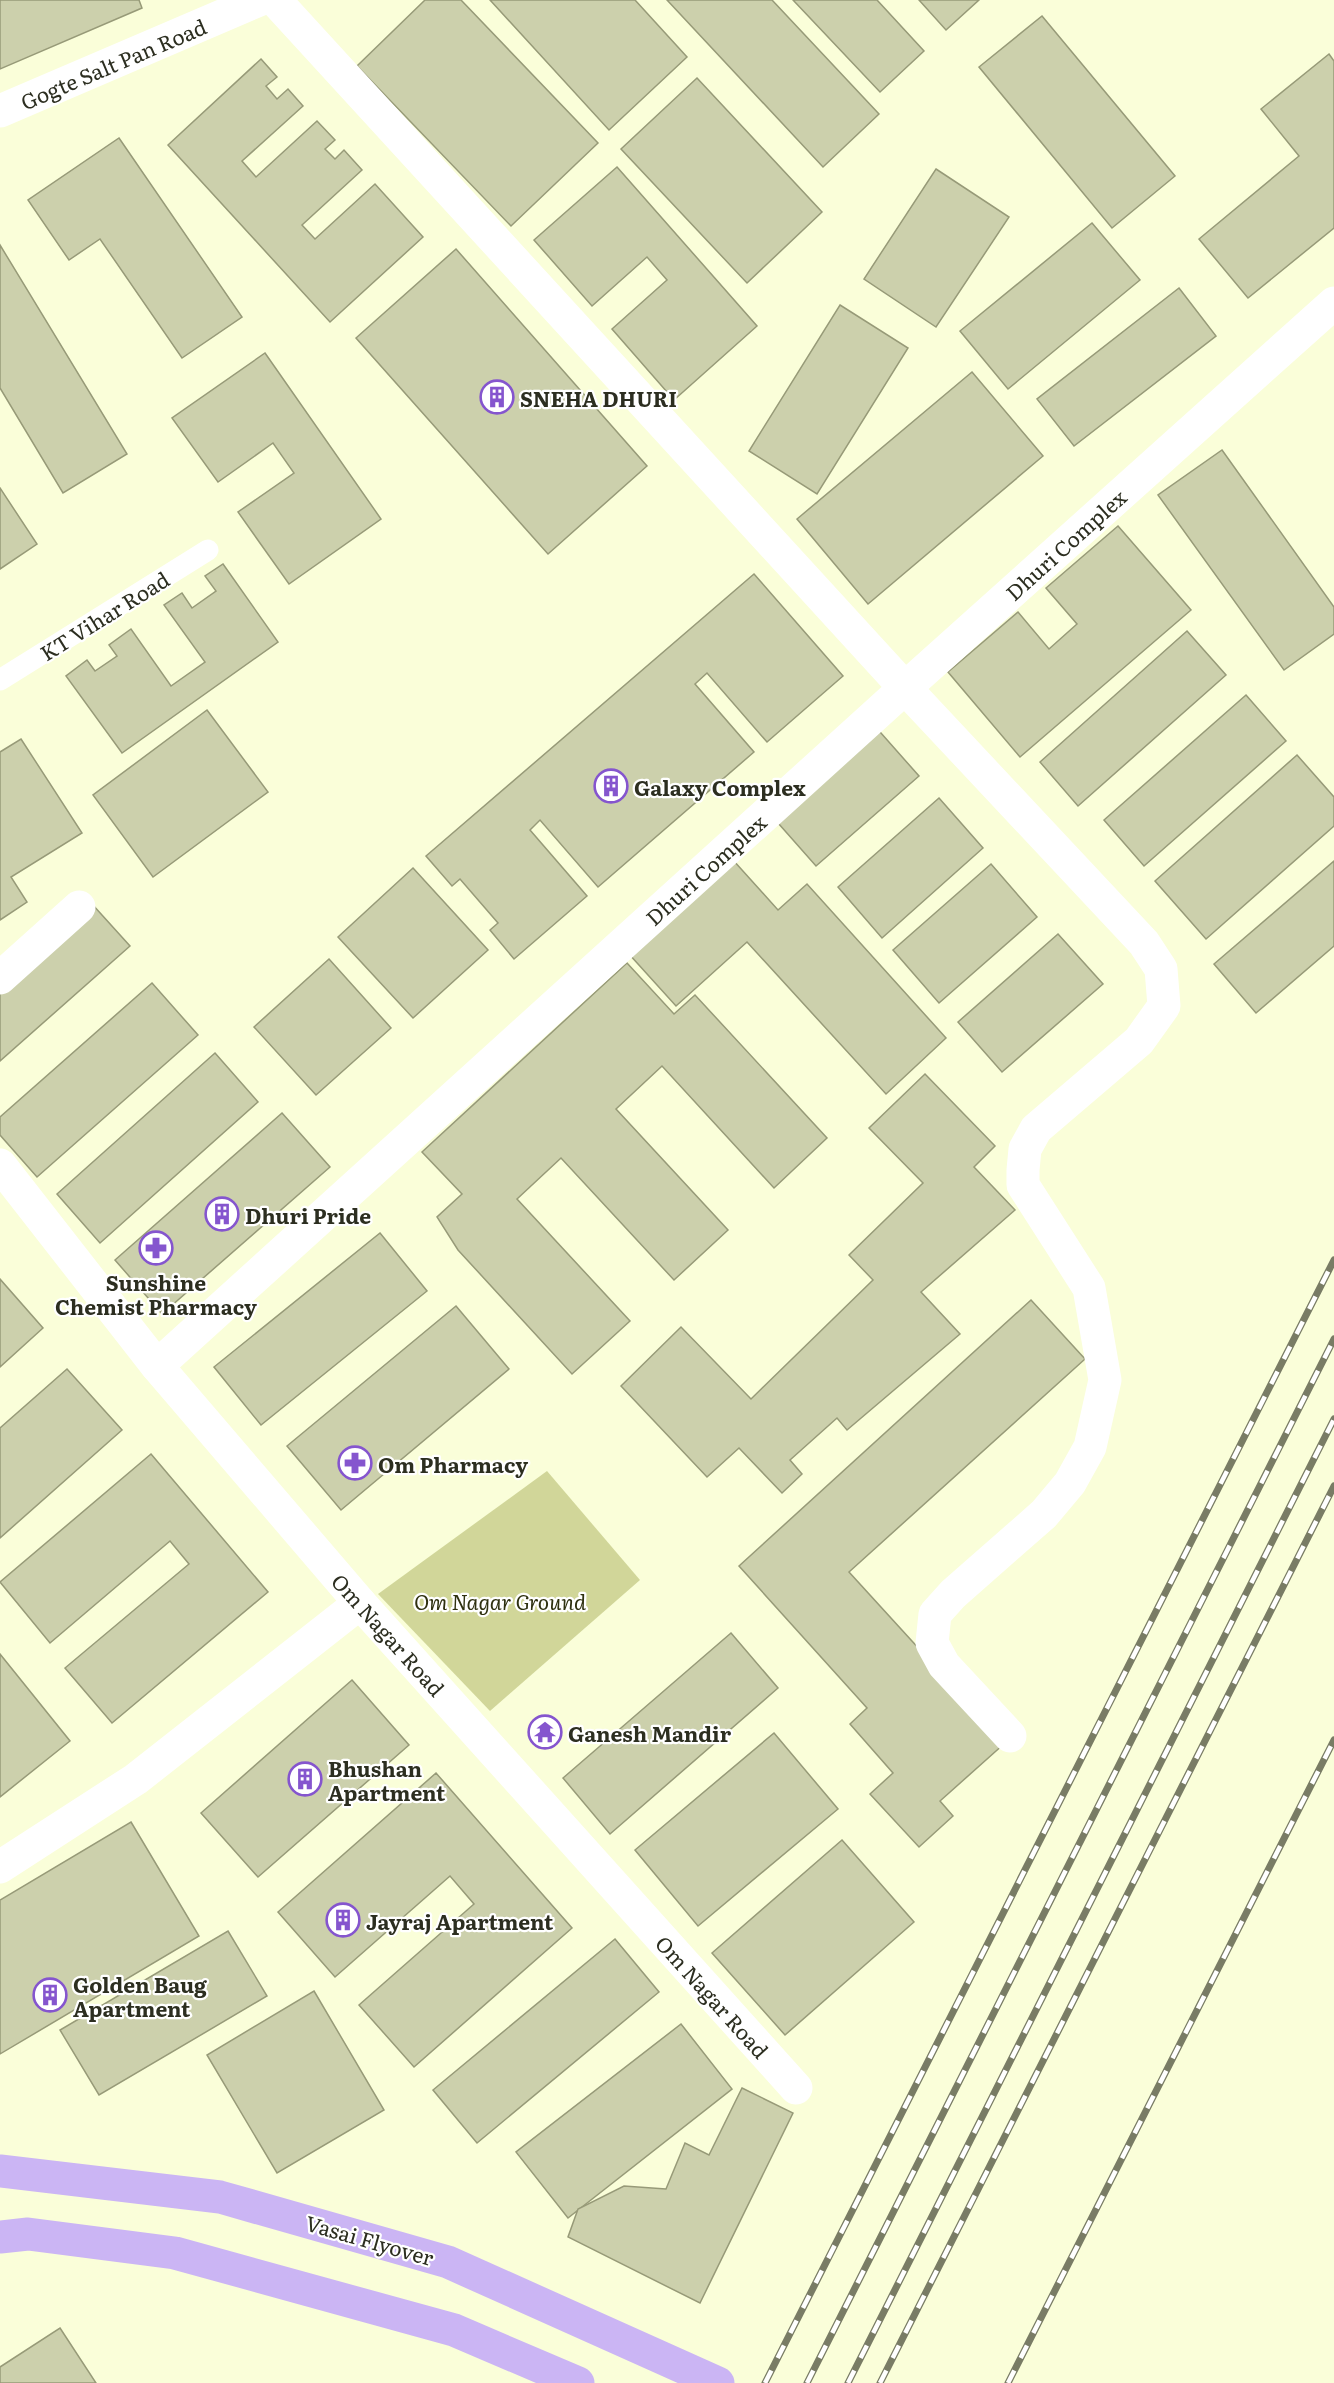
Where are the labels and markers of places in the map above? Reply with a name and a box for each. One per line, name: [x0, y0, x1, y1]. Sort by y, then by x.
building icon: SNEHA DHURI: [479, 379, 515, 415]
place label: SNEHA DHURI: [520, 382, 677, 413]
building icon: Galaxy Complex: [593, 768, 629, 804]
place label: Galaxy Complex: [634, 771, 806, 802]
building icon: Dhuri Pride: [204, 1196, 240, 1232]
place label: Dhuri Pride: [245, 1199, 371, 1230]
pharmacy icon: Sunshine Chemist Pharmacy: [138, 1230, 174, 1266]
place label: Sunshine Chemist Pharmacy: [55, 1266, 257, 1321]
pharmacy icon: Om Pharmacy: [337, 1445, 373, 1481]
place label: Om Pharmacy: [378, 1448, 528, 1479]
temple icon: Ganesh Mandir: [527, 1714, 563, 1750]
place label: Ganesh Mandir: [568, 1717, 732, 1748]
place label: Bhushan Apartment: [328, 1752, 446, 1807]
building icon: Bhushan Apartment: [287, 1761, 323, 1797]
building icon: Jayraj Apartment: [325, 1902, 361, 1938]
place label: Jayraj Apartment: [366, 1905, 554, 1936]
place label: Golden Baug Apartment: [73, 1968, 207, 2023]
building icon: Golden Baug Apartment: [32, 1977, 68, 2013]

